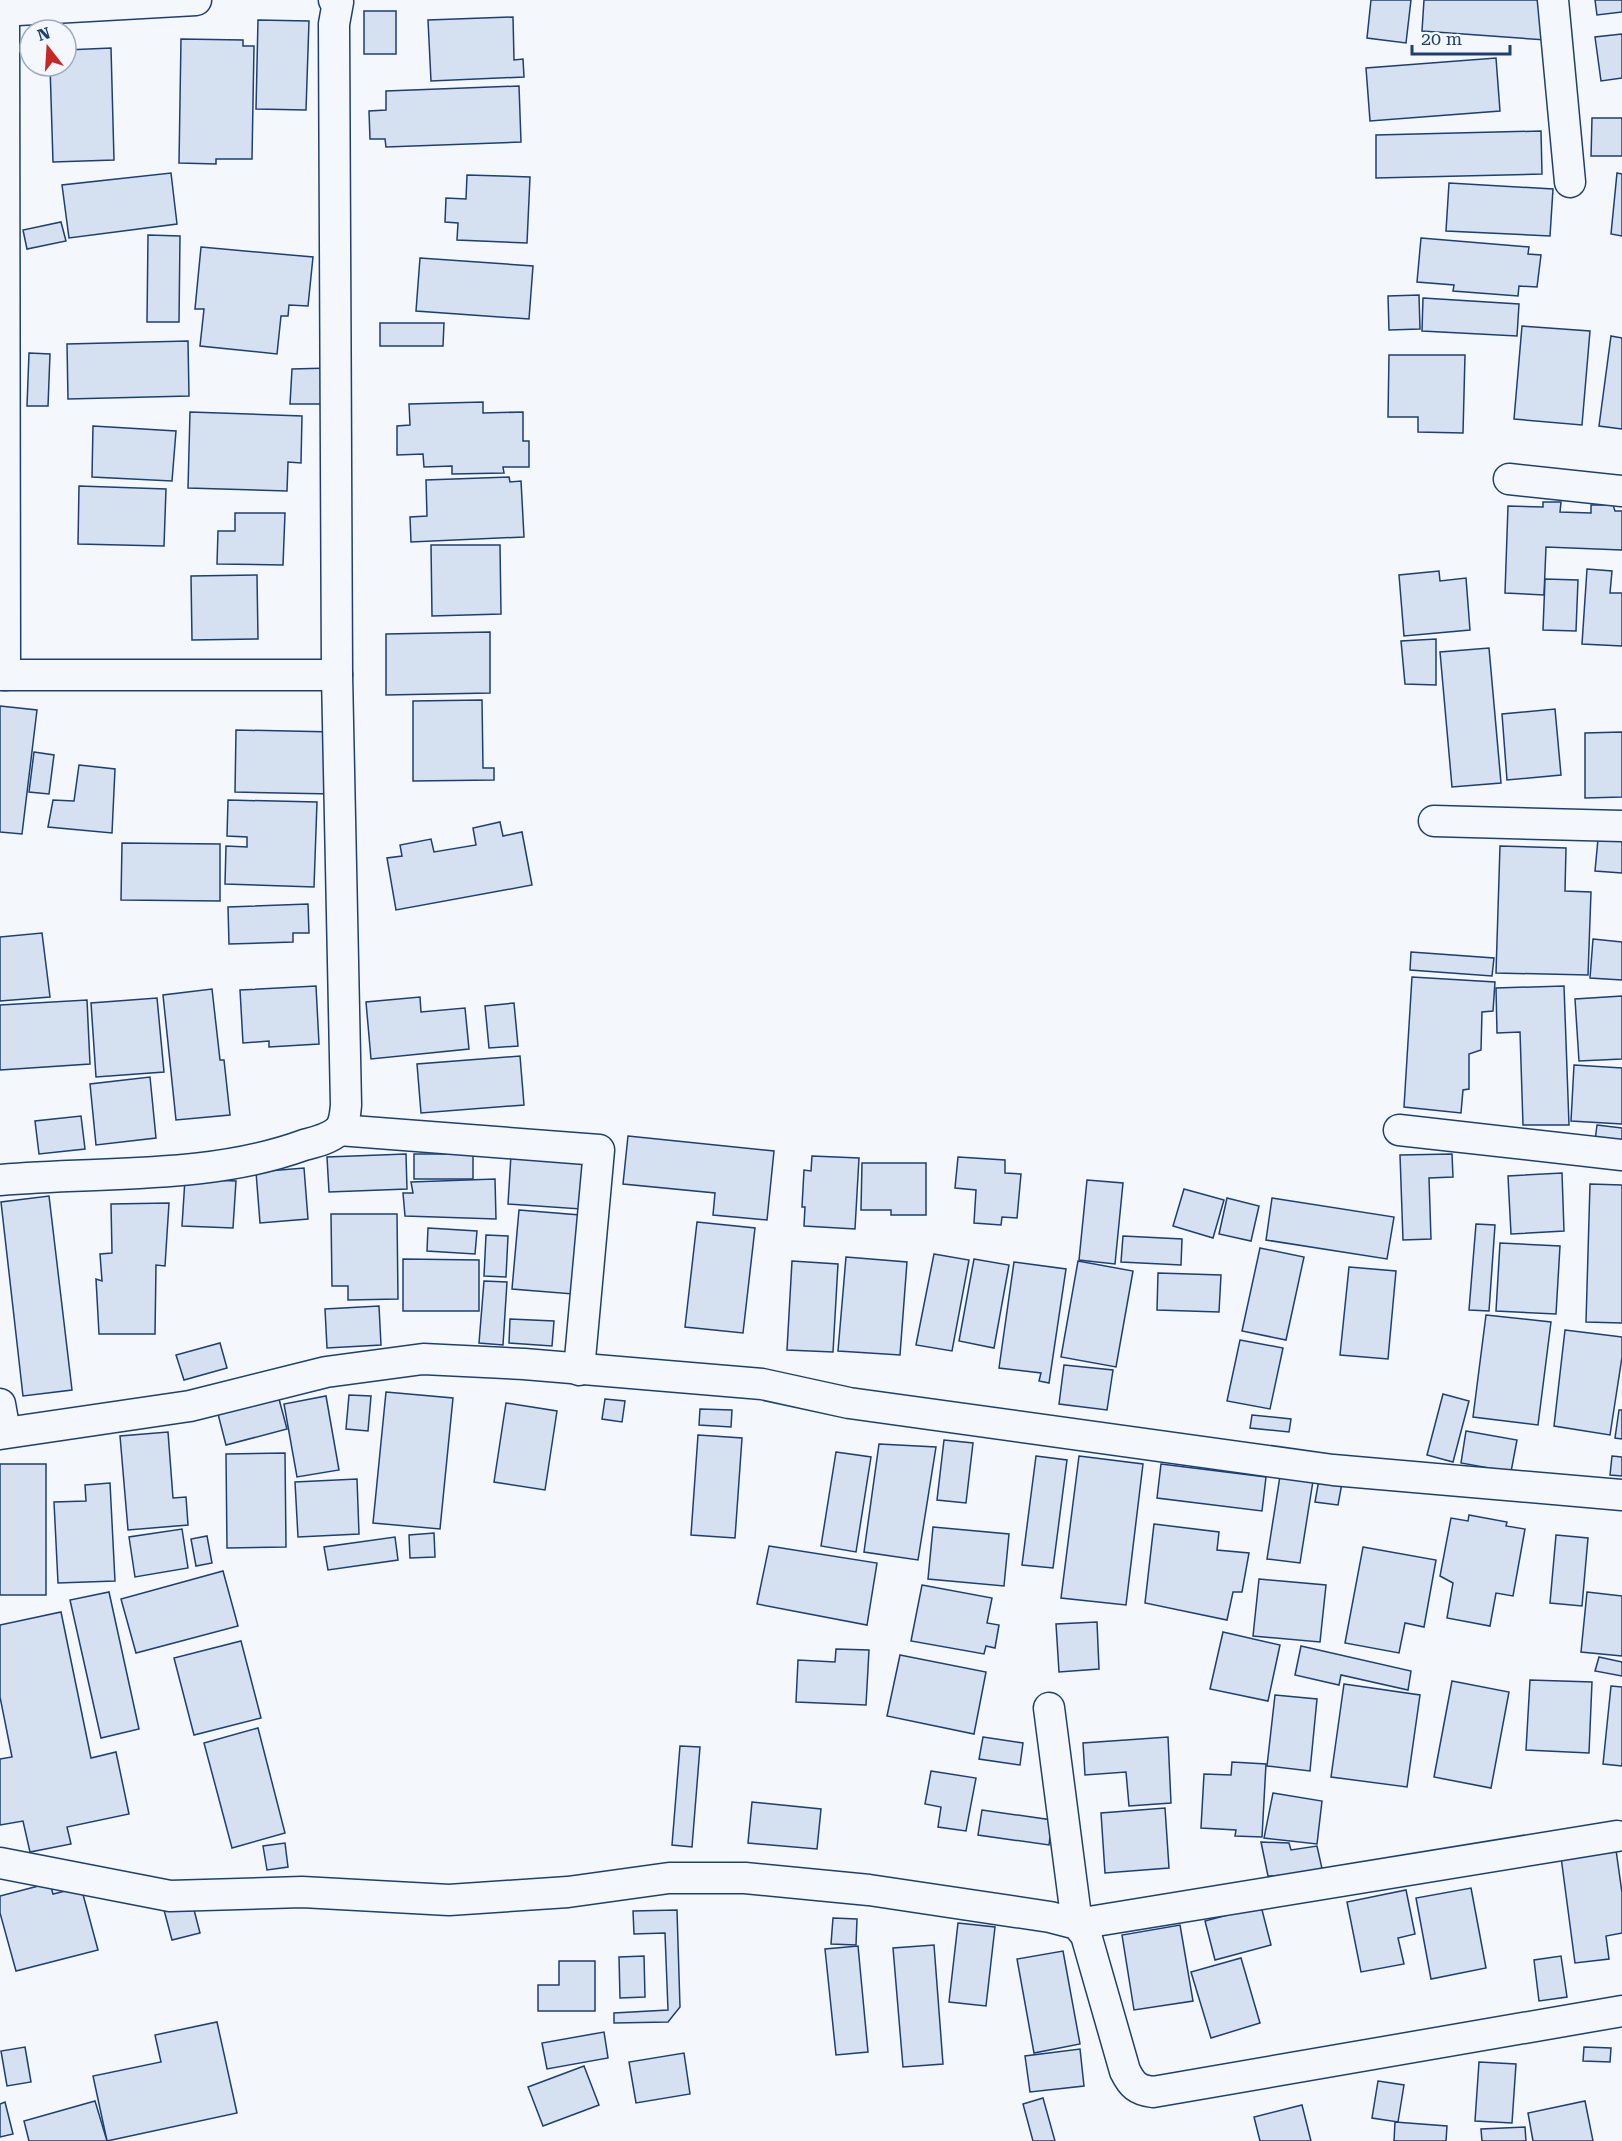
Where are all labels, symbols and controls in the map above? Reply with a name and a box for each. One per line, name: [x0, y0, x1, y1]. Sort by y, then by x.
north arrow: [18, 18, 78, 78]
scale bar: [1412, 18, 1510, 56]
text: N: [35, 23, 52, 45]
text: 20 m: [1421, 28, 1462, 49]

